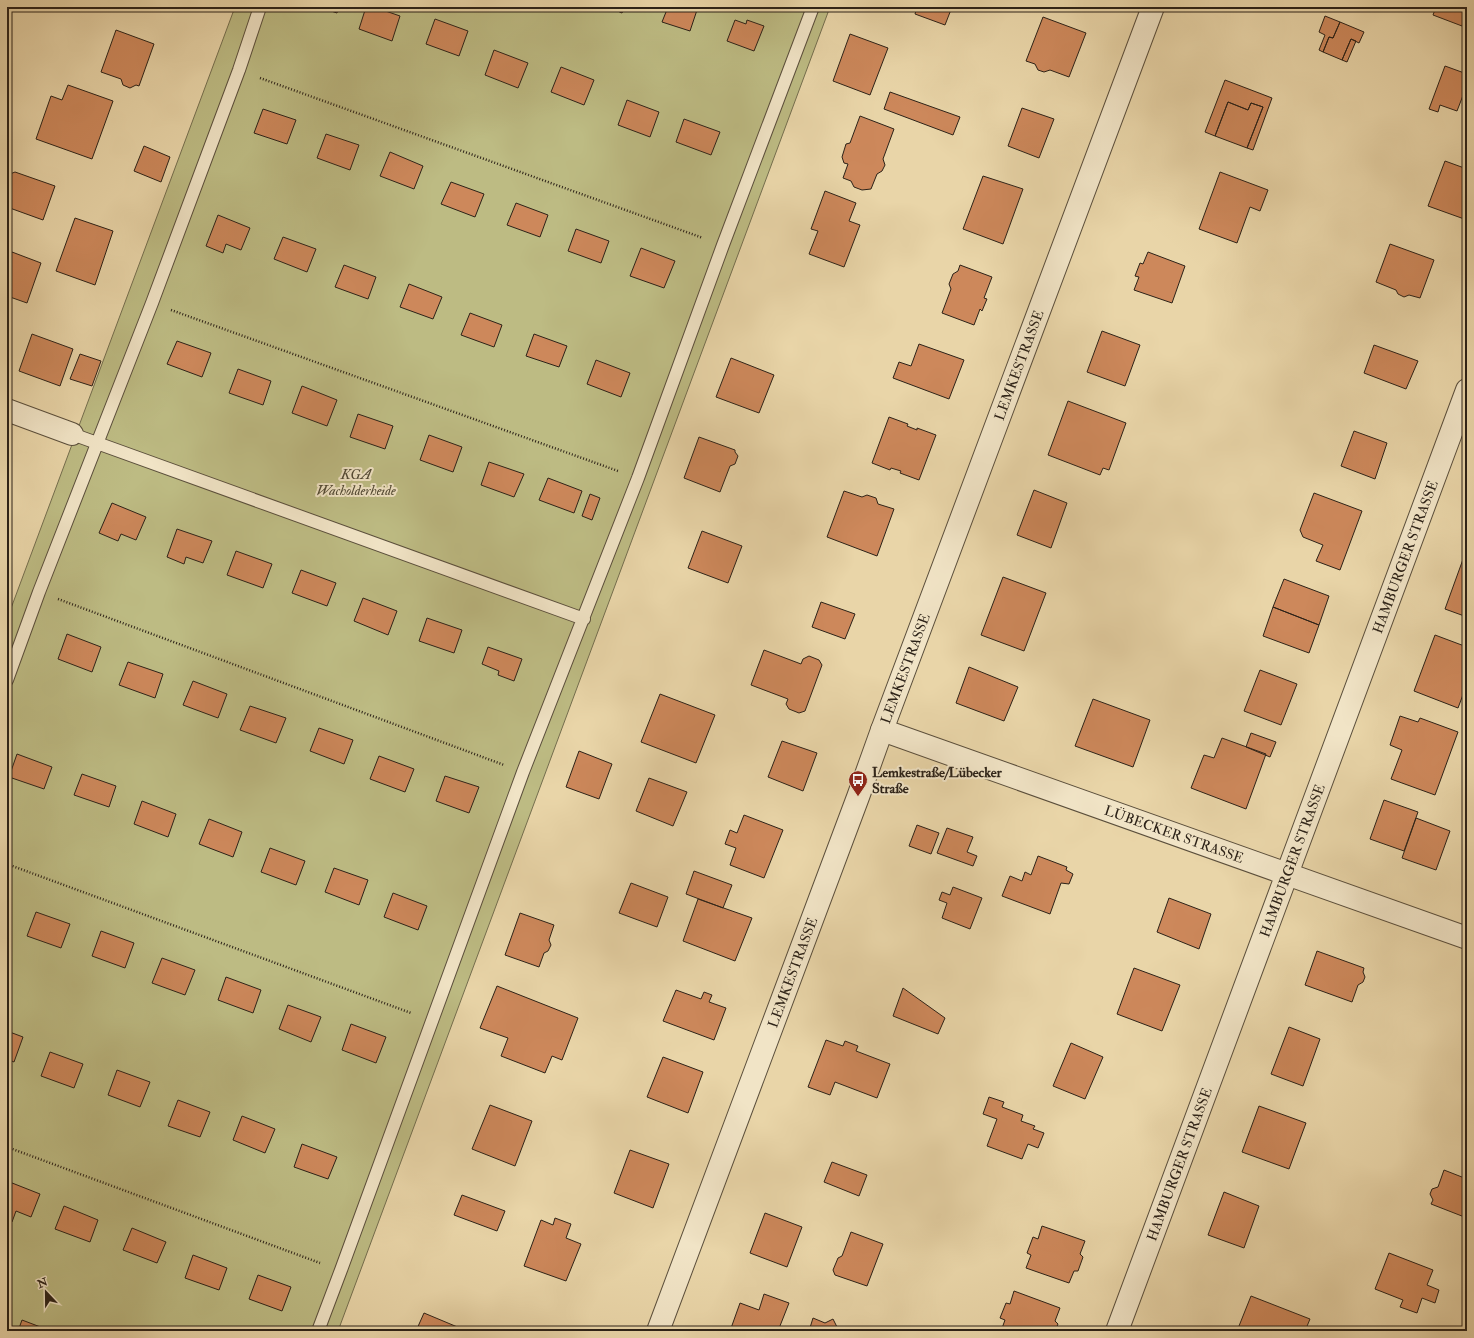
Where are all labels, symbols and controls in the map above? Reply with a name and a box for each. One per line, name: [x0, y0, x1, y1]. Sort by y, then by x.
street label: LEMKESTRASSE: [990, 308, 1047, 423]
park label: KGA Wacholderheide: [316, 466, 396, 499]
street label: HAMBURGER STRASSE: [1369, 478, 1441, 636]
street label: LEMKESTRASSE: [877, 611, 933, 726]
place label: Lemkestraße/Lübecker Straße: [872, 764, 1003, 797]
bus stop icon: Lemkestraße/Lübecker Straße: [847, 769, 869, 797]
street label: HAMBURGER STRASSE: [1256, 782, 1328, 939]
street label: LÜBECKER STRASSE: [1102, 801, 1246, 866]
street label: LEMKESTRASSE: [764, 915, 821, 1030]
street label: HAMBURGER STRASSE: [1143, 1085, 1215, 1243]
north arrow: [26, 1272, 66, 1312]
text: N: [35, 1275, 51, 1291]

